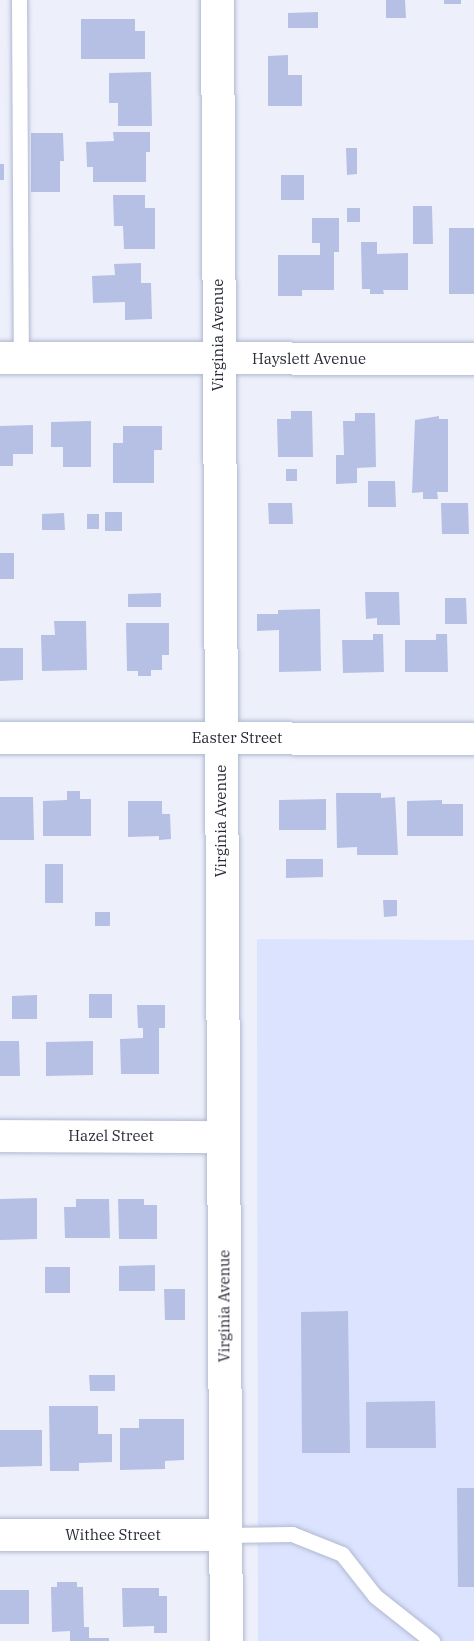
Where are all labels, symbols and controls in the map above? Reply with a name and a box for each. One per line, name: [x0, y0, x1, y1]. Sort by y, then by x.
street label: Virginia Avenue: [209, 279, 227, 391]
street label: Hayslett Avenue: [252, 350, 366, 368]
street label: Easter Street: [192, 729, 282, 747]
street label: Virginia Avenue: [212, 765, 230, 877]
street label: Hazel Street: [68, 1127, 154, 1145]
street label: Virginia Avenue: [215, 1250, 233, 1362]
street label: Withee Street: [65, 1526, 161, 1544]

